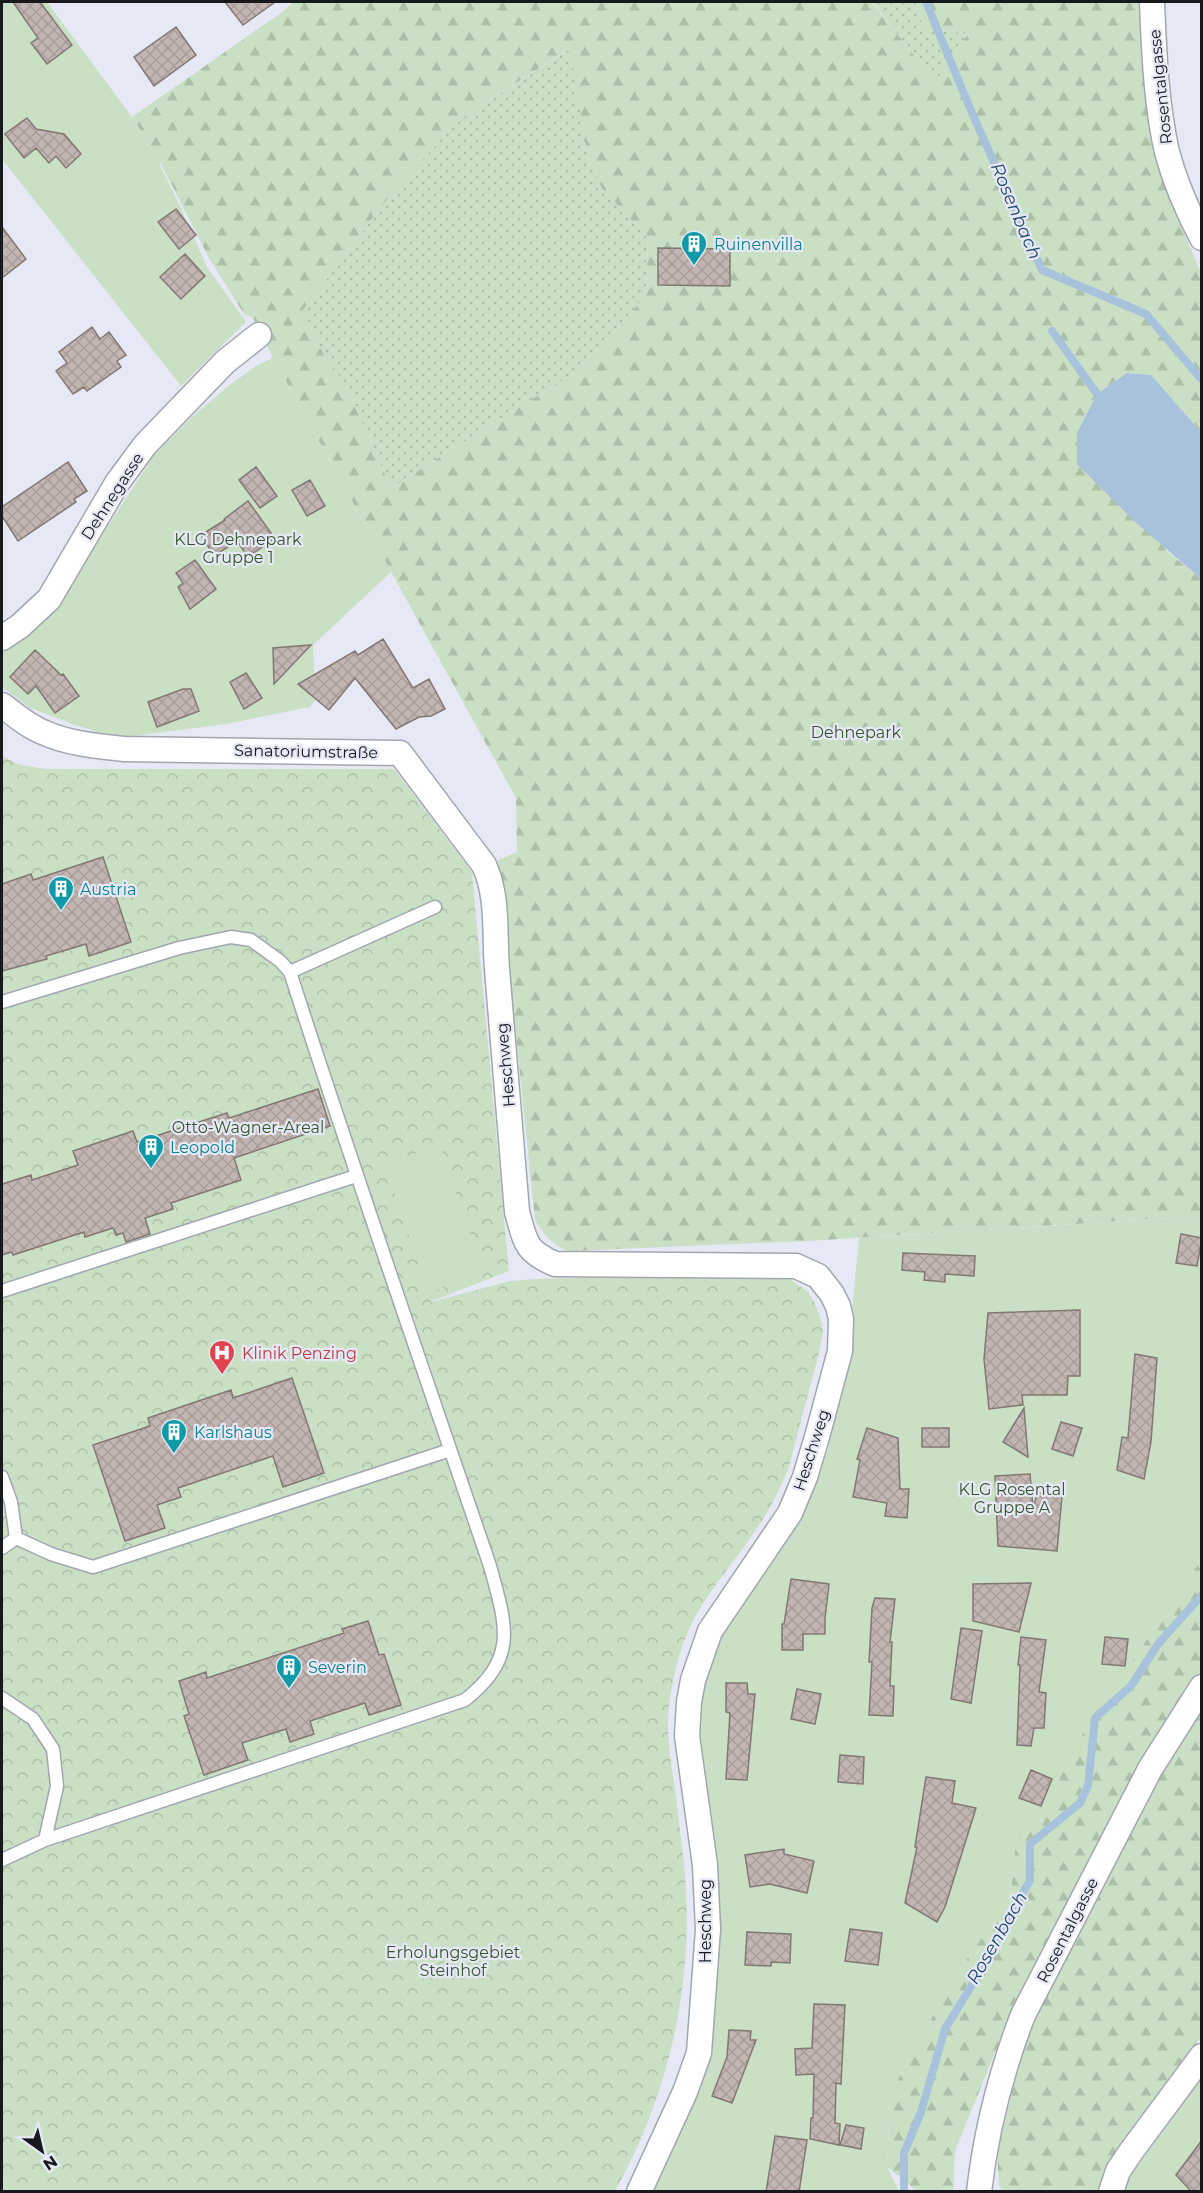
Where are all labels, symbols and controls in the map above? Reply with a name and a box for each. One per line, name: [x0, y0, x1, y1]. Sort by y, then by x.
street label: Rosentalgasse: [1145, 29, 1176, 145]
water label: Rosenbach: [986, 159, 1046, 263]
building icon: Ruinenvilla: [679, 229, 709, 267]
place label: Ruinenvilla: [714, 235, 803, 254]
street label: Dehnegasse: [77, 449, 148, 543]
park label: KLG Dehnepark Gruppe 1: [174, 530, 302, 567]
park label: Dehnepark: [811, 723, 902, 742]
street label: Sanatoriumstraße: [234, 741, 378, 762]
building icon: Austria: [46, 874, 76, 912]
place label: Austria: [80, 880, 136, 899]
street label: Heschweg: [492, 1022, 519, 1108]
park label: Otto-Wagner-Areal: [172, 1118, 324, 1137]
building icon: Leopold: [136, 1132, 166, 1170]
place label: Leopold: [170, 1138, 235, 1157]
hospital icon: Klinik Penzing: [207, 1338, 237, 1376]
place label: Klinik Penzing: [242, 1344, 357, 1363]
street label: Heschweg: [789, 1407, 834, 1493]
building icon: Karlshaus: [159, 1417, 189, 1455]
place label: Karlshaus: [194, 1423, 272, 1442]
park label: KLG Rosental Gruppe A: [959, 1480, 1065, 1517]
building icon: Severin: [274, 1652, 304, 1690]
place label: Severin: [308, 1658, 367, 1677]
street label: Rosentalgasse: [1033, 1874, 1102, 1986]
street label: Heschweg: [696, 1879, 715, 1963]
water label: Rosenbach: [962, 1888, 1032, 1988]
park label: Erholungsgebiet Steinhof: [386, 1943, 521, 1980]
north arrow: [12, 2121, 72, 2181]
text: N: [39, 2152, 61, 2175]

